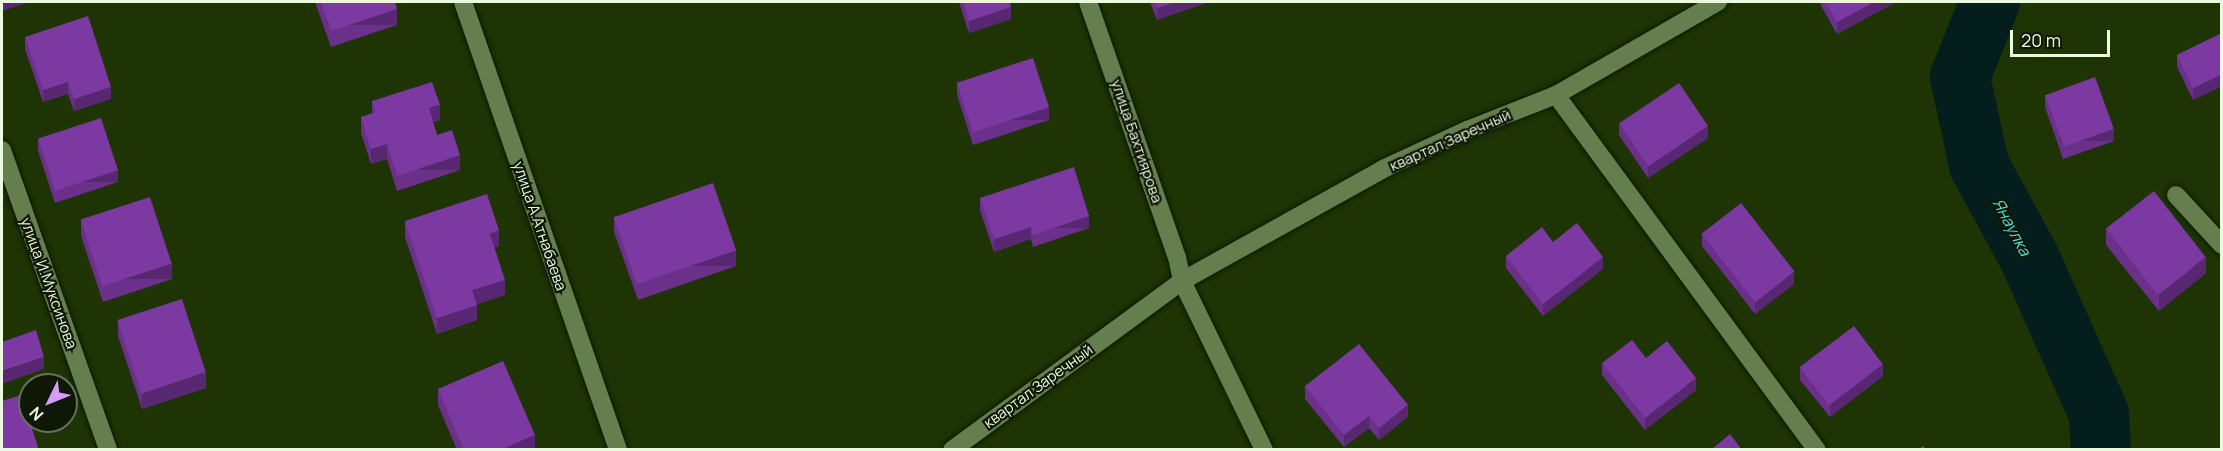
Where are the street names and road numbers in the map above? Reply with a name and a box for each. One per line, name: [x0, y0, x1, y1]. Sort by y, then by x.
street label: улица Бахтиярова: [1107, 77, 1167, 205]
street label: квартал Заречный: [1387, 105, 1513, 175]
street label: улица А.Атнабаева: [509, 159, 571, 293]
street label: улица И.Муксинова: [17, 215, 81, 351]
street label: квартал Заречный: [980, 340, 1096, 432]

